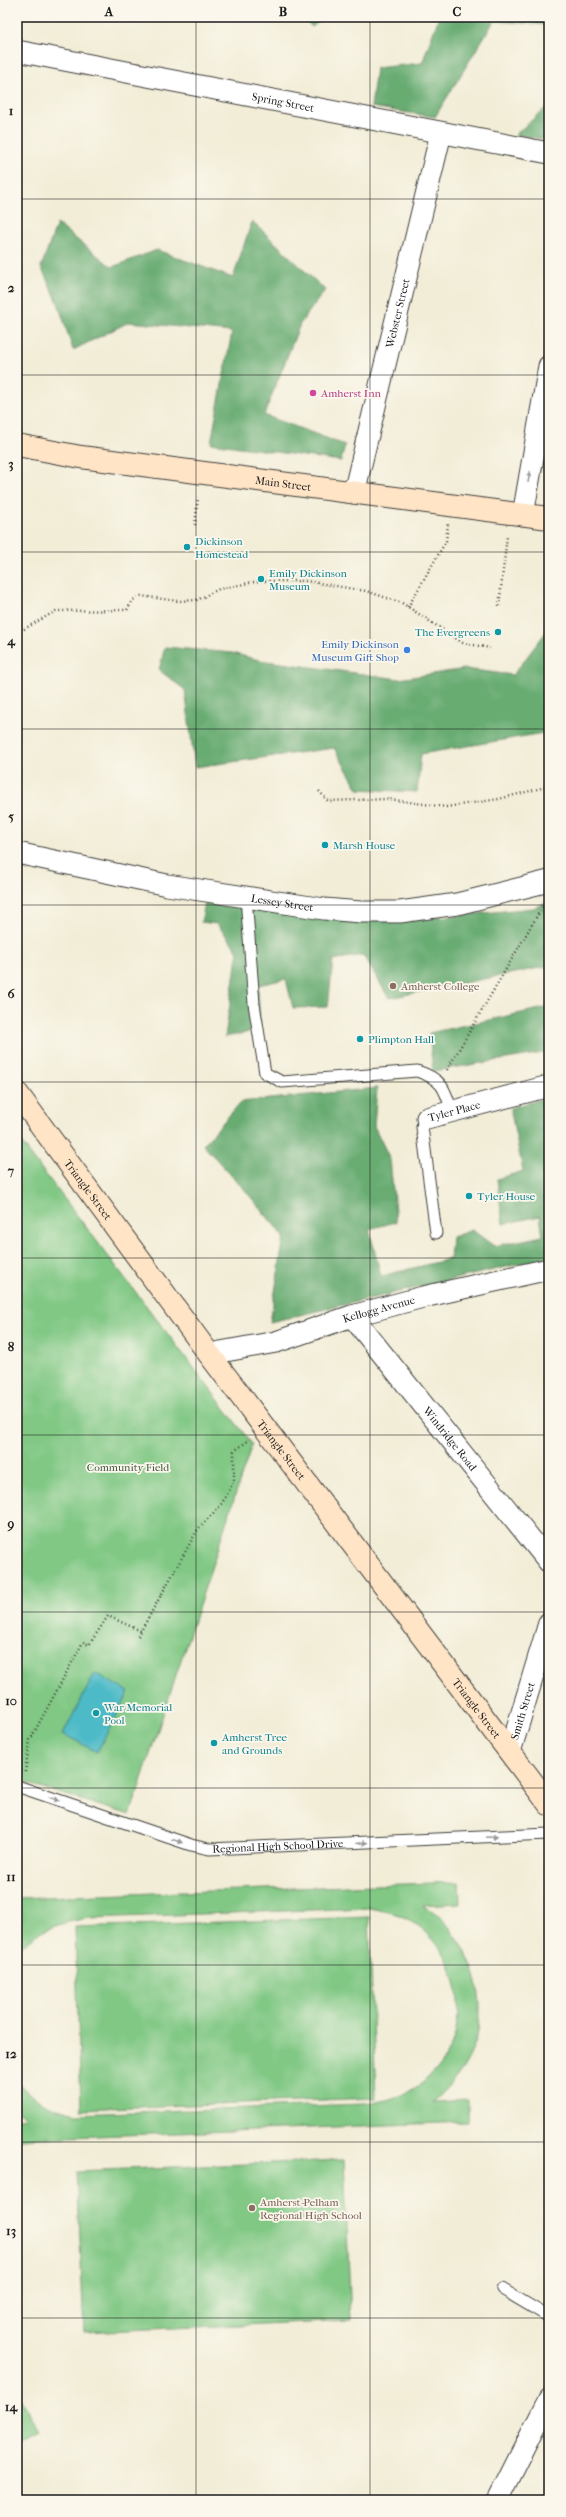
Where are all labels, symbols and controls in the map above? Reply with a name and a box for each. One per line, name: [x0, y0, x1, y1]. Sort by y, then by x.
text: A: [104, 4, 114, 19]
text: B: [279, 4, 288, 19]
text: C: [453, 4, 462, 19]
street label: Spring Street: [251, 90, 315, 115]
text: 1: [9, 103, 14, 118]
street label: Webster Street: [383, 277, 413, 350]
text: 2: [8, 280, 15, 295]
place label: Amherst Inn: [320, 387, 382, 400]
marker: Amherst Inn: [308, 388, 318, 398]
text: 3: [8, 456, 14, 472]
one-way arrow: [527, 471, 533, 483]
street label: Main Street: [254, 474, 312, 494]
place label: Dickinson Homestead: [195, 535, 249, 561]
marker: Dickinson Homestead: [182, 542, 192, 552]
place label: Emily Dickinson Museum: [269, 567, 347, 593]
marker: Emily Dickinson Museum: [256, 574, 266, 584]
place label: The Evergreens: [415, 626, 490, 639]
marker: The Evergreens: [493, 627, 503, 637]
text: 4: [6, 633, 16, 649]
place label: Emily Dickinson Museum Gift Shop: [311, 638, 400, 664]
marker: Emily Dickinson Museum Gift Shop: [402, 645, 412, 655]
text: 5: [8, 809, 14, 824]
place label: Marsh House: [333, 839, 396, 852]
marker: Marsh House: [320, 840, 330, 850]
street label: Lessey Street: [250, 892, 314, 914]
place label: Amherst College: [400, 980, 480, 993]
marker: Amherst College: [388, 981, 398, 991]
text: 6: [7, 986, 15, 1001]
place label: Plimpton Hall: [368, 1033, 434, 1046]
marker: Plimpton Hall: [355, 1034, 365, 1044]
street label: Tyler Place: [427, 1098, 482, 1124]
street label: Triangle Street: [61, 1157, 114, 1223]
text: 7: [7, 1163, 15, 1178]
place label: Tyler House: [477, 1190, 536, 1203]
marker: Tyler House: [464, 1191, 474, 1201]
street label: Kellogg Avenue: [341, 1293, 417, 1326]
text: 8: [8, 1339, 15, 1354]
street label: Windridge Road: [420, 1403, 480, 1474]
street label: Triangle Street: [254, 1417, 308, 1483]
park label: Community Field: [87, 1461, 170, 1474]
text: 9: [7, 1516, 15, 1532]
street label: Triangle Street: [449, 1676, 503, 1741]
street label: Smith Street: [508, 1681, 538, 1741]
text: 10: [5, 1693, 17, 1708]
place label: War Memorial Pool: [103, 1701, 172, 1727]
marker: War Memorial Pool: [91, 1708, 101, 1718]
place label: Amherst Tree and Grounds: [221, 1731, 288, 1757]
marker: Amherst Tree and Grounds: [209, 1738, 219, 1748]
one-way arrow: [48, 1796, 60, 1802]
one-way arrow: [486, 1833, 498, 1840]
street label: Regional High School Drive: [212, 1837, 344, 1856]
one-way arrow: [171, 1838, 183, 1844]
one-way arrow: [356, 1840, 369, 1846]
text: 11: [6, 1869, 16, 1884]
text: 12: [5, 2046, 17, 2061]
place label: Amherst-Pelham Regional High School: [259, 2196, 362, 2222]
marker: Amherst-Pelham Regional High School: [247, 2203, 257, 2213]
text: 13: [6, 2223, 16, 2239]
text: 14: [5, 2399, 18, 2415]

